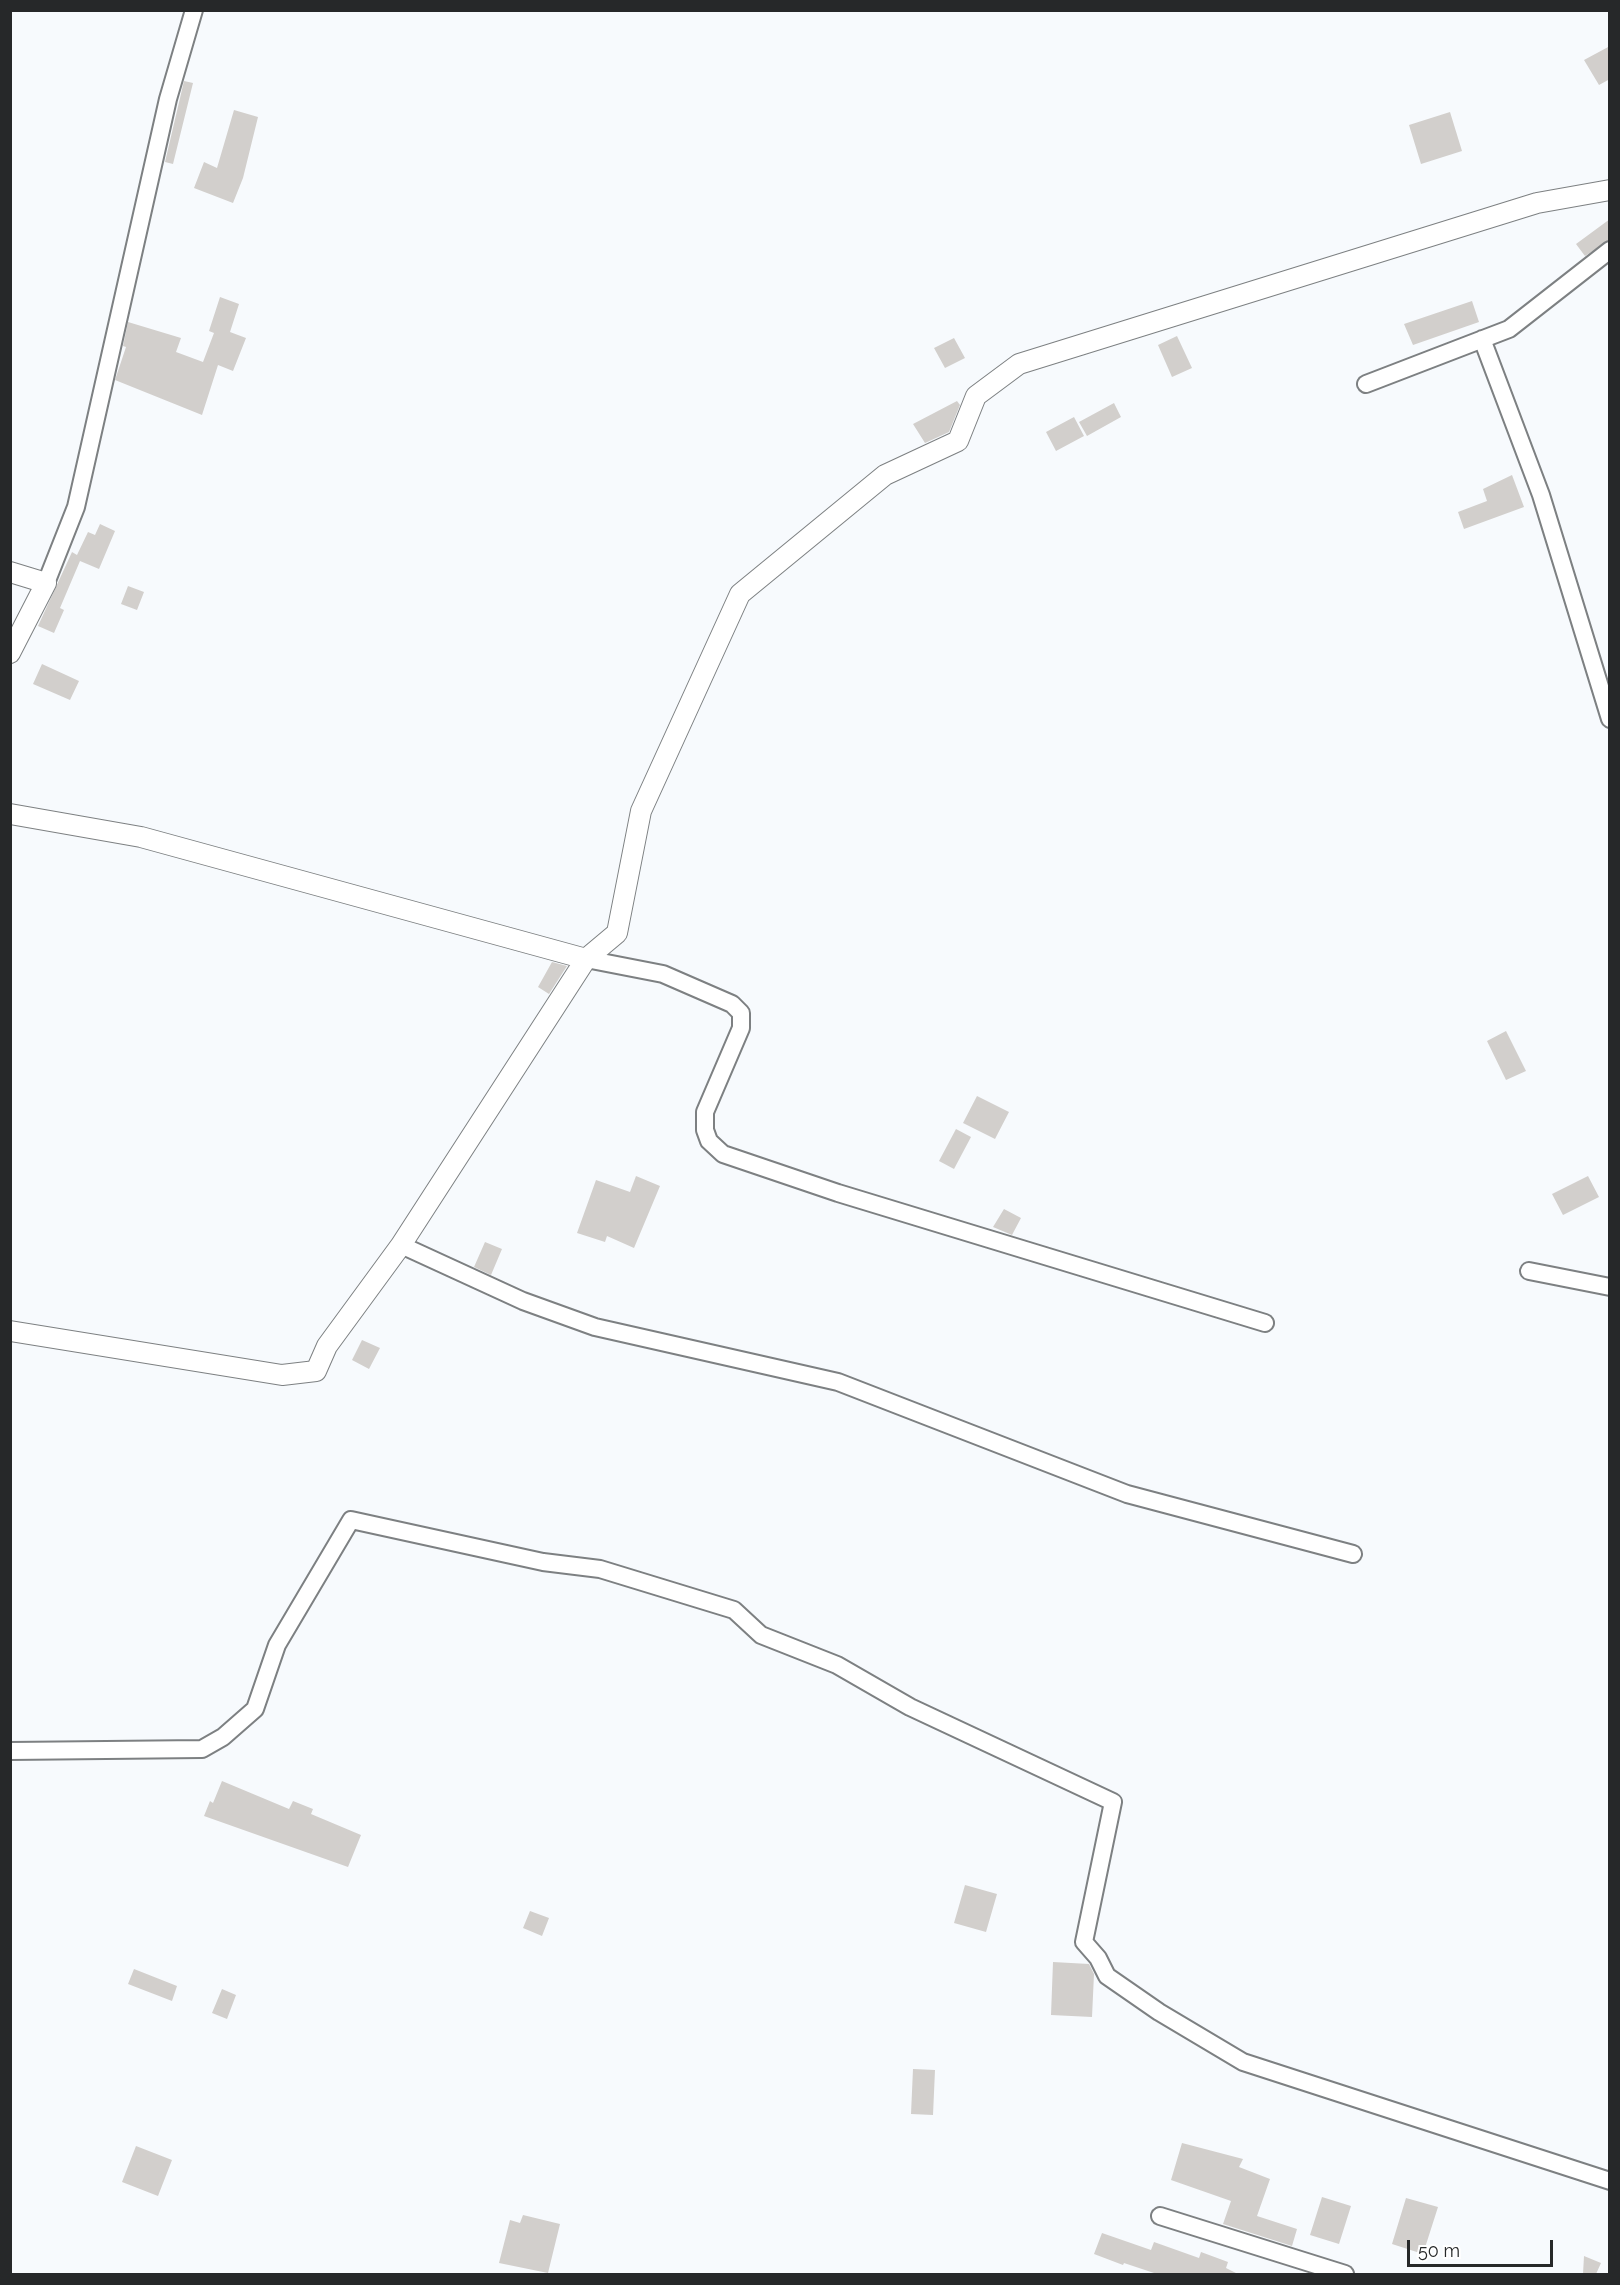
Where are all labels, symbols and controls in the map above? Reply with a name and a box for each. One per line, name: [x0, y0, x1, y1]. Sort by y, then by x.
scale bar: [1410, 2228, 1556, 2266]
text: 50 m: [1418, 2240, 1460, 2261]

